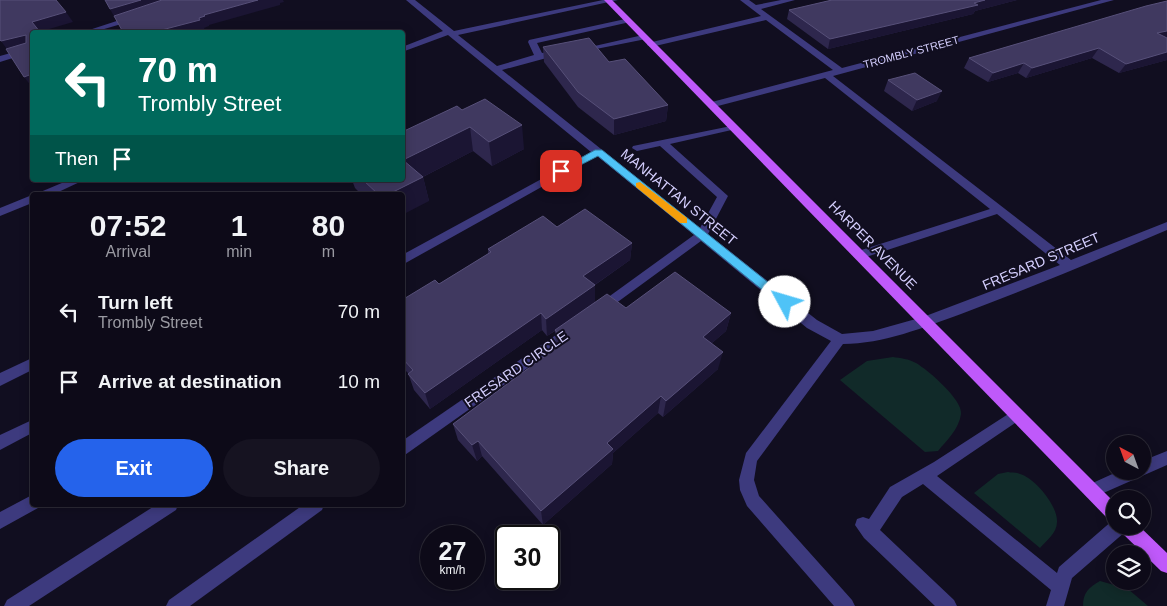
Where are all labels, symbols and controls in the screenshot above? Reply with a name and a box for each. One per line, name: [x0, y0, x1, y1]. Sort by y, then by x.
street label: TROMBLY STREET: [862, 33, 960, 71]
icon: left: [55, 50, 120, 115]
text: 70 m: [138, 50, 218, 89]
text: Trombly Street: [138, 91, 281, 116]
icon: arrive: [108, 145, 136, 173]
street label: MANHATTAN STREET: [618, 145, 740, 249]
text: Then: [55, 148, 98, 169]
pin: [540, 150, 582, 192]
icon: arrive: [547, 157, 575, 185]
street label: HARPER AVENUE: [826, 198, 920, 292]
text: 07:52: [90, 209, 167, 242]
text: 1: [231, 209, 248, 242]
text: 80: [312, 209, 345, 242]
street label: FRESARD STREET: [980, 229, 1103, 293]
text: Arrival: [105, 243, 151, 260]
text: min: [226, 243, 252, 260]
text: m: [322, 243, 335, 260]
position arrow: [758, 275, 810, 327]
text: Turn left: [98, 292, 173, 313]
icon: left: [55, 298, 83, 326]
text: 70 m: [338, 301, 380, 322]
text: Trombly Street: [98, 314, 202, 331]
street label: FRESARD CIRCLE: [461, 327, 571, 411]
icon: arrive: [55, 368, 83, 396]
text: Arrive at destination: [98, 371, 282, 392]
text: 10 m: [338, 371, 380, 392]
north arrow: [1106, 435, 1151, 480]
map controls: [1106, 435, 1151, 590]
button: Exit: [55, 439, 213, 497]
button: Share: [223, 439, 380, 497]
button: search: [1106, 490, 1151, 535]
speed limit sign: 30: [495, 525, 560, 590]
text: 27: [439, 537, 466, 565]
button: layers: [1106, 545, 1151, 590]
text: km/h: [439, 563, 466, 577]

